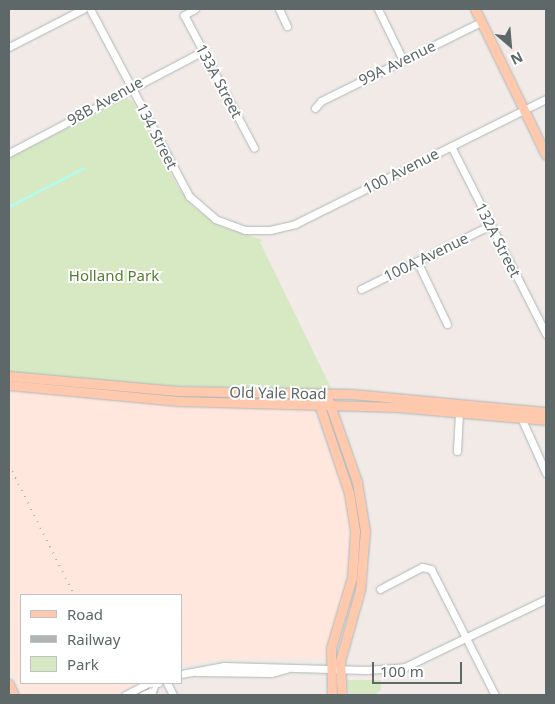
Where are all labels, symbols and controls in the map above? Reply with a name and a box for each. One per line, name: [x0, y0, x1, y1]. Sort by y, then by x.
north arrow: [485, 20, 535, 70]
street label: 99A Avenue: [356, 37, 438, 89]
street label: 133A Street: [192, 41, 246, 121]
text: N: [508, 48, 526, 70]
street label: 98B Avenue: [64, 73, 146, 129]
street label: 134 Street: [133, 100, 181, 172]
street label: 100 Avenue: [360, 144, 442, 198]
street label: 132A Street: [472, 200, 524, 280]
street label: 100A Avenue: [381, 229, 471, 285]
park label: Holland Park: [69, 267, 159, 285]
street label: Old Yale Road: [229, 383, 327, 403]
legend: [20, 594, 182, 684]
text: Road: [67, 604, 103, 624]
text: Railway: [67, 629, 120, 649]
scale bar: [375, 652, 465, 684]
text: Park: [67, 654, 99, 674]
text: 100 m: [380, 661, 424, 681]

